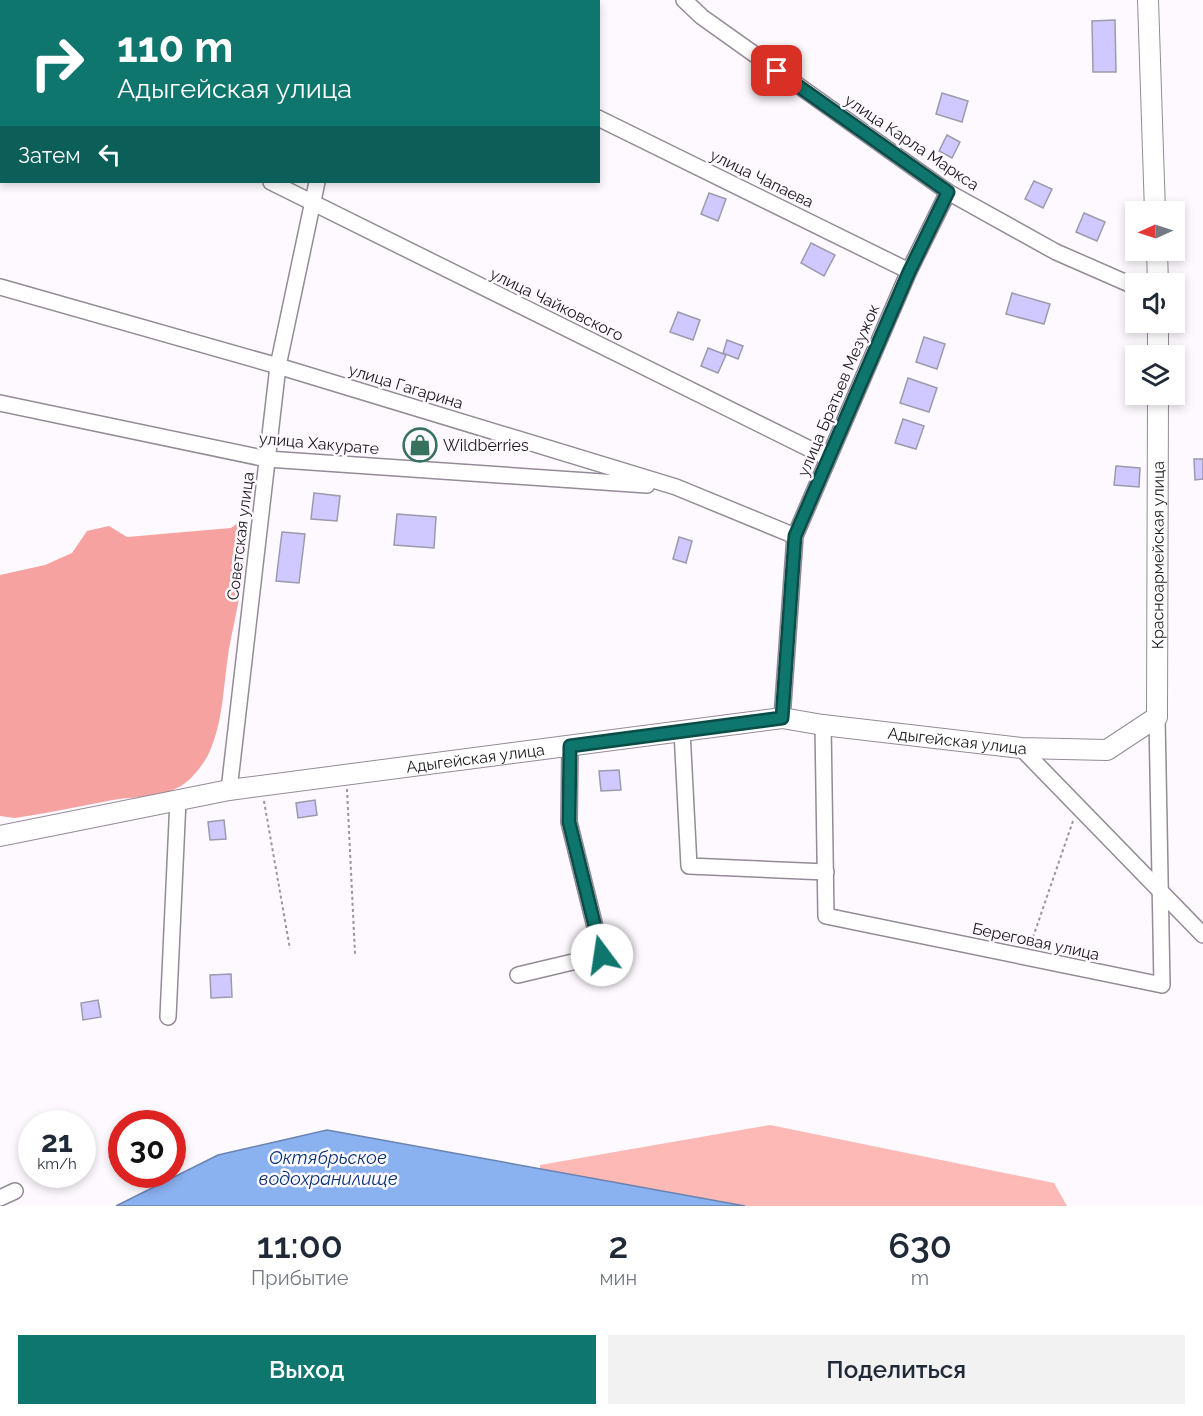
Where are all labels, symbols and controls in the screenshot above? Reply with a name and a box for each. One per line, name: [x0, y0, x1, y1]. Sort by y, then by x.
text: 110 m: [117, 23, 233, 72]
icon: right: [18, 24, 96, 102]
pin: [751, 45, 802, 96]
icon: arrive: [760, 54, 793, 87]
text: Адыгейская улица: [117, 73, 352, 104]
street label: улица Карла Маркса: [841, 90, 982, 194]
icon: left: [93, 138, 126, 171]
text: Затем: [18, 142, 81, 168]
street label: улица Чапаева: [707, 145, 817, 212]
north arrow: [1125, 201, 1185, 261]
map controls: [1125, 201, 1185, 405]
street label: улица Чайковского: [487, 264, 627, 345]
button: sound: [1125, 273, 1185, 333]
street label: улица Братьев Мезужок: [793, 301, 883, 479]
button: layers: [1125, 345, 1185, 405]
street label: улица Гагарина: [346, 360, 466, 413]
shop icon: Wildberries: [402, 427, 438, 463]
street label: улица Хакурате: [258, 429, 380, 458]
place label: Wildberries: [443, 436, 529, 455]
street label: Красноармейская улица: [1148, 461, 1168, 649]
street label: Советская улица: [223, 471, 258, 601]
street label: Адыгейская улица: [887, 724, 1027, 758]
street label: Адыгейская улица: [405, 740, 546, 777]
street label: Береговая улица: [971, 919, 1101, 964]
position arrow: [570, 923, 634, 987]
speed limit sign: 30: [108, 1110, 186, 1188]
text: 21: [41, 1124, 73, 1159]
water label: Октябрьское водохранилище: [258, 1147, 398, 1189]
text: km/h: [37, 1155, 77, 1173]
text: 11:00: [257, 1224, 343, 1266]
text: 2: [608, 1224, 628, 1266]
text: 630: [888, 1224, 952, 1266]
text: Прибытие: [251, 1266, 348, 1290]
text: мин: [600, 1266, 637, 1290]
text: m: [911, 1266, 929, 1290]
button: Выход: [18, 1335, 596, 1404]
button: Поделиться: [608, 1335, 1185, 1404]

